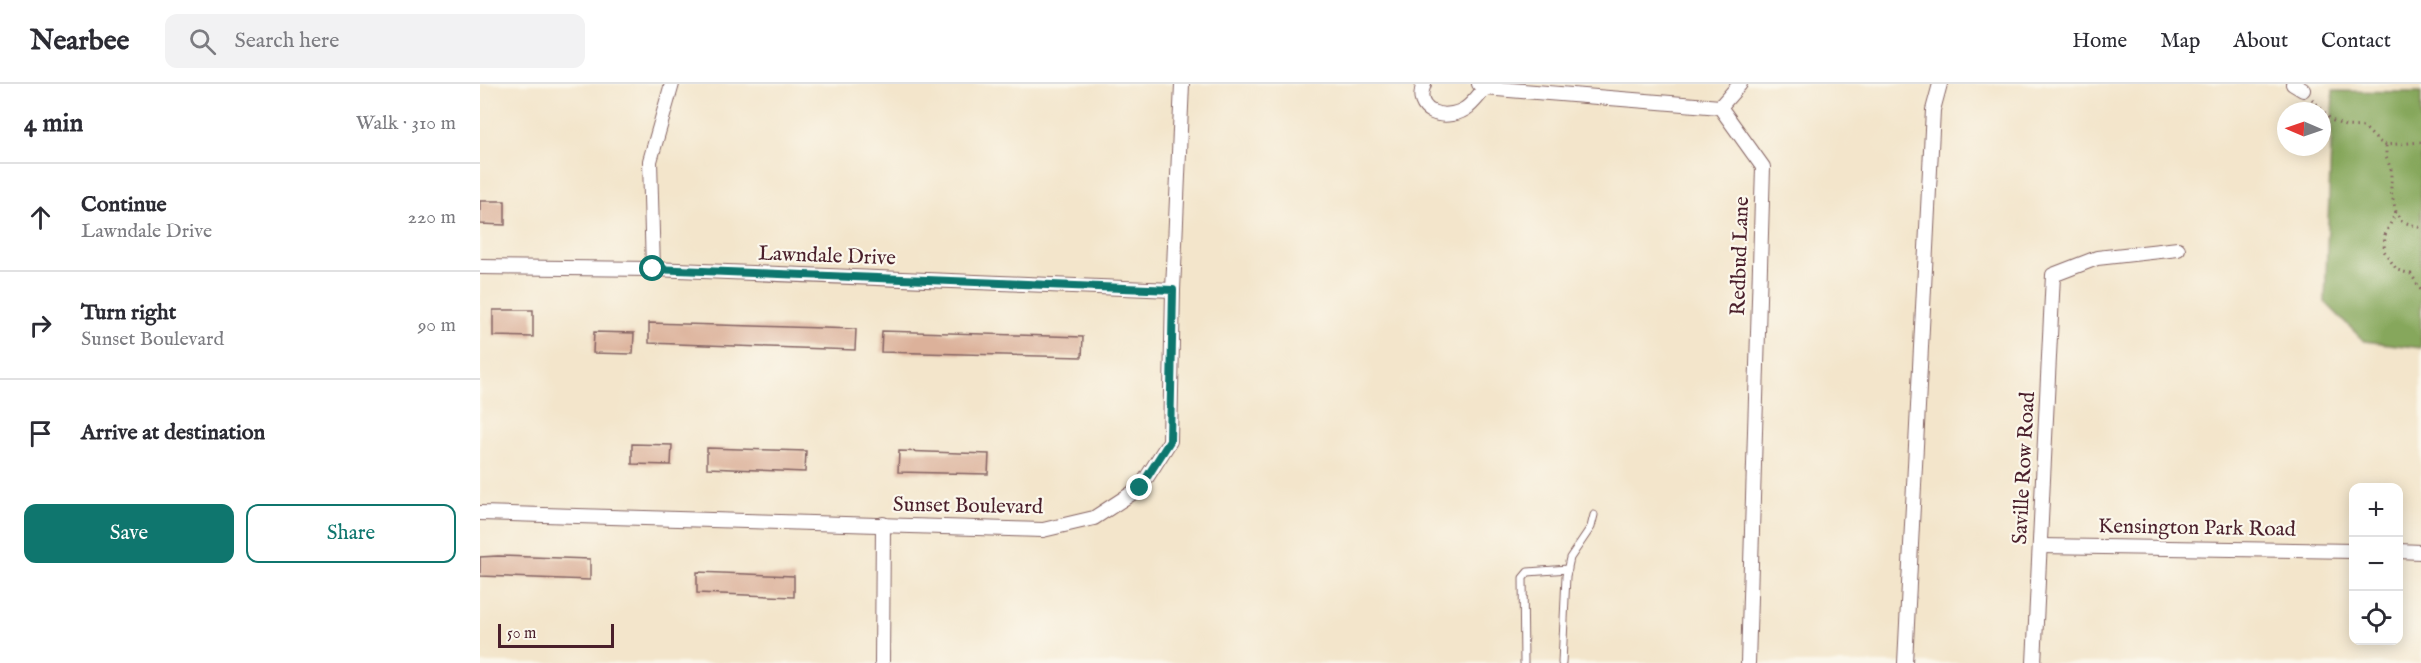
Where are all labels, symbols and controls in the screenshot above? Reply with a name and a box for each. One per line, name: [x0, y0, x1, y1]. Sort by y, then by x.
search box: [165, 14, 585, 68]
text: Nearbee: [30, 24, 129, 59]
icon: search: [186, 25, 219, 58]
text: Search here: [234, 27, 339, 55]
text: Home: [2072, 28, 2127, 55]
text: Map: [2160, 28, 2200, 55]
text: About: [2233, 28, 2288, 55]
text: Contact: [2321, 28, 2391, 55]
north arrow: [2277, 102, 2331, 156]
text: 4 min: [24, 107, 83, 140]
text: Walk · 310 m: [356, 111, 456, 136]
text: Continue: [81, 191, 167, 219]
street label: Redbud Lane: [1725, 196, 1756, 316]
icon: ahead: [24, 201, 57, 234]
text: 220 m: [408, 205, 456, 230]
text: Lawndale Drive: [81, 219, 212, 244]
street label: Lawndale Drive: [758, 241, 897, 272]
route start: [639, 255, 665, 281]
text: Turn right: [81, 299, 176, 327]
icon: right: [24, 309, 57, 342]
text: 90 m: [418, 313, 456, 338]
text: Sunset Boulevard: [81, 327, 224, 352]
street label: Saville Row Road: [2007, 390, 2042, 545]
icon: arrive: [24, 417, 57, 450]
text: Arrive at destination: [81, 419, 265, 447]
route end: [1126, 474, 1152, 500]
map controls: [2349, 483, 2403, 645]
button: +: [2349, 483, 2403, 537]
street label: Sunset Boulevard: [893, 492, 1044, 521]
button: Save: [24, 504, 234, 563]
button: Share: [246, 504, 456, 563]
street label: Kensington Park Road: [2098, 513, 2297, 544]
button: −: [2349, 537, 2403, 591]
button: locate: [2349, 591, 2403, 645]
scale bar: [498, 621, 614, 648]
text: 50 m: [507, 624, 536, 644]

